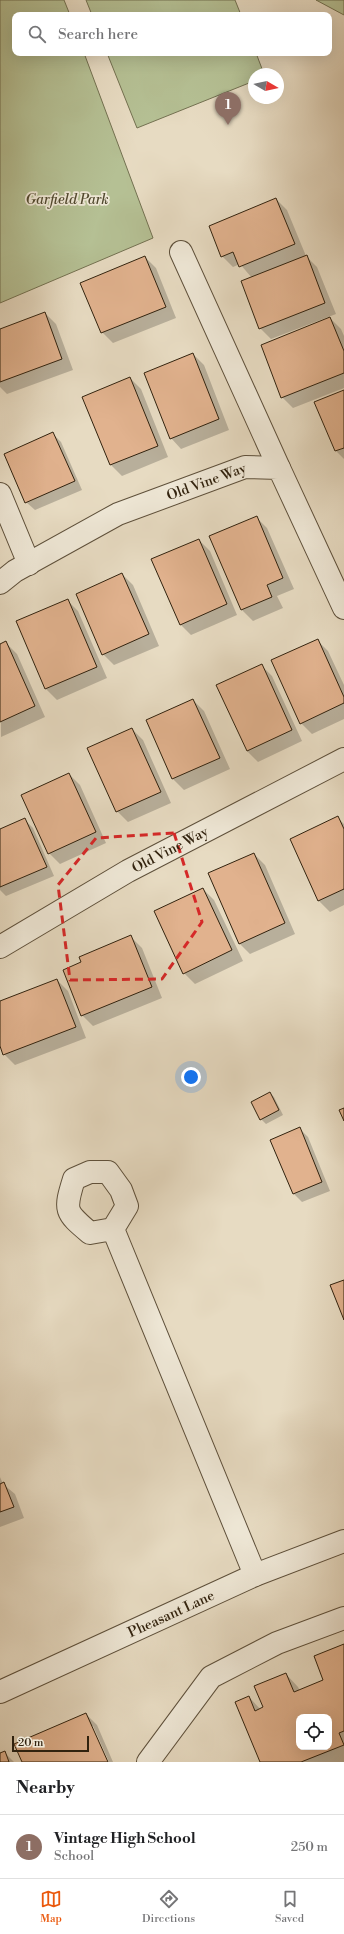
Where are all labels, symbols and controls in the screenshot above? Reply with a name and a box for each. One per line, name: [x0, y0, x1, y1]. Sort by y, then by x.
search box: [12, 12, 332, 56]
icon: search: [26, 23, 48, 45]
text: Search here: [58, 25, 138, 44]
north arrow: [248, 68, 284, 104]
pin: 1: [215, 92, 241, 125]
park label: Garfield Park: [26, 191, 108, 209]
street label: Old Vine Way: [164, 459, 249, 505]
street label: Old Vine Way: [129, 823, 212, 877]
your location: [181, 1067, 201, 1087]
street label: Pheasant Lane: [125, 1587, 217, 1642]
map controls: [296, 1714, 332, 1750]
button: locate: [296, 1714, 332, 1750]
scale bar: [12, 1734, 89, 1753]
text: 20 m: [18, 1736, 43, 1750]
text: Nearby: [16, 1777, 75, 1799]
text: Vintage High School: [54, 1829, 196, 1848]
text: 1: [26, 1839, 32, 1855]
text: 250 m: [291, 1839, 328, 1855]
text: School: [54, 1848, 94, 1864]
tab: Map: [40, 1888, 62, 1926]
tab: Directions: [142, 1888, 195, 1926]
tab: Saved: [275, 1888, 304, 1926]

